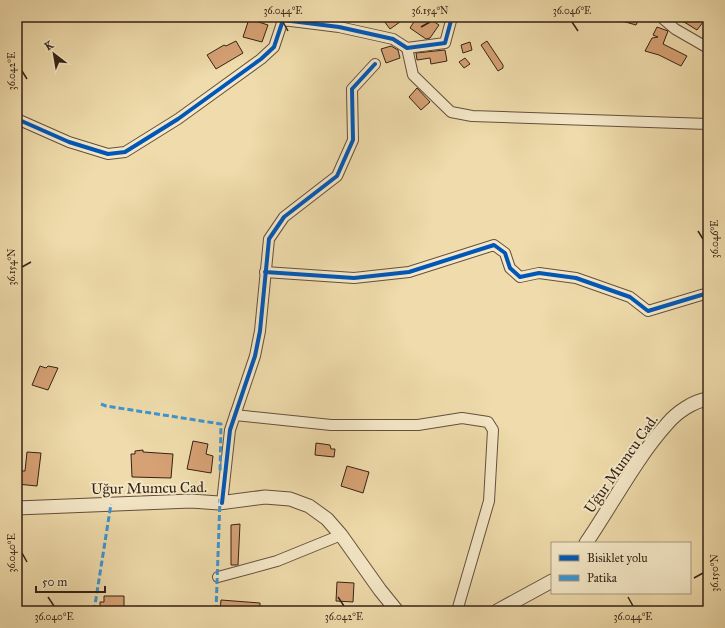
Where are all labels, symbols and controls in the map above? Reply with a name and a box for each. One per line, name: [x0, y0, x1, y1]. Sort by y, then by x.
text: 36.044°E: [264, 5, 302, 17]
text: 36.154°N: [411, 5, 449, 17]
text: 36.046°E: [553, 5, 591, 17]
north arrow: [34, 34, 74, 74]
text: K: [42, 38, 57, 53]
text: 36.042°E: [6, 52, 18, 90]
text: 36.046°E: [709, 220, 721, 258]
text: 36.154°N: [6, 248, 18, 286]
street label: Uğur Mumcu Cad.: [580, 411, 662, 517]
street label: Uğur Mumcu Cad.: [91, 478, 207, 498]
text: 36.040°E: [6, 533, 18, 573]
legend: [551, 542, 691, 594]
text: Bisiklet yolu: [587, 551, 648, 565]
text: 36.150°N: [709, 554, 721, 592]
scale bar: [36, 568, 105, 594]
text: Patika: [587, 571, 618, 585]
text: 50 m: [42, 575, 67, 589]
text: 36.040°E: [34, 611, 74, 623]
text: 36.042°E: [325, 611, 363, 623]
text: 36.044°E: [614, 611, 652, 623]

